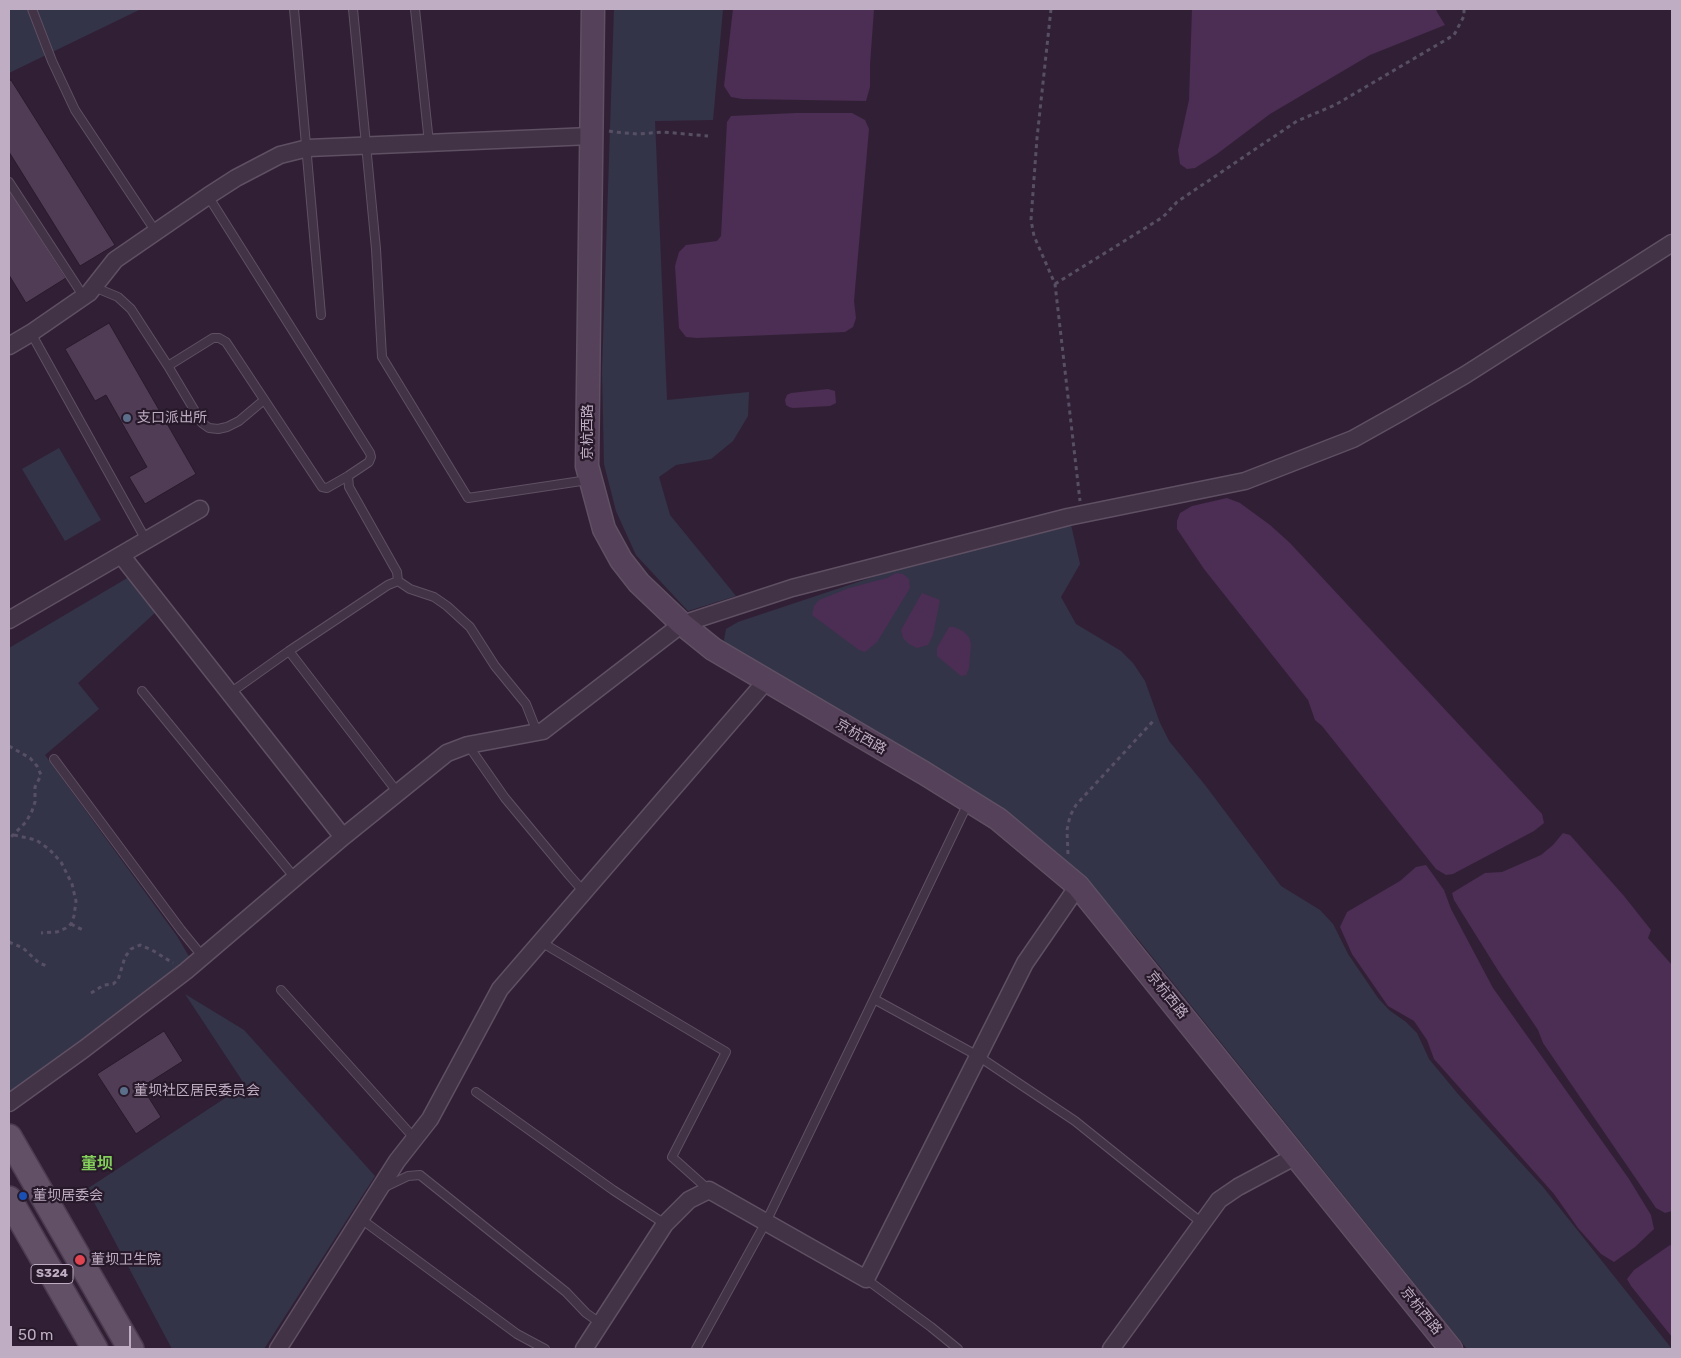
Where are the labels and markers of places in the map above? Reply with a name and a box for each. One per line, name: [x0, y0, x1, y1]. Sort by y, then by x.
place label: 支口派出所: [137, 410, 207, 426]
marker: 支口派出所: [121, 412, 133, 424]
place label: 董坝社区居民委员会: [134, 1083, 260, 1099]
marker: 董坝社区居民委员会: [118, 1085, 130, 1097]
place label: 董坝居委会: [33, 1188, 103, 1204]
marker: 董坝居委会: [17, 1190, 29, 1202]
place label: 董坝卫生院: [91, 1252, 161, 1268]
marker: 董坝卫生院: [73, 1253, 87, 1267]

